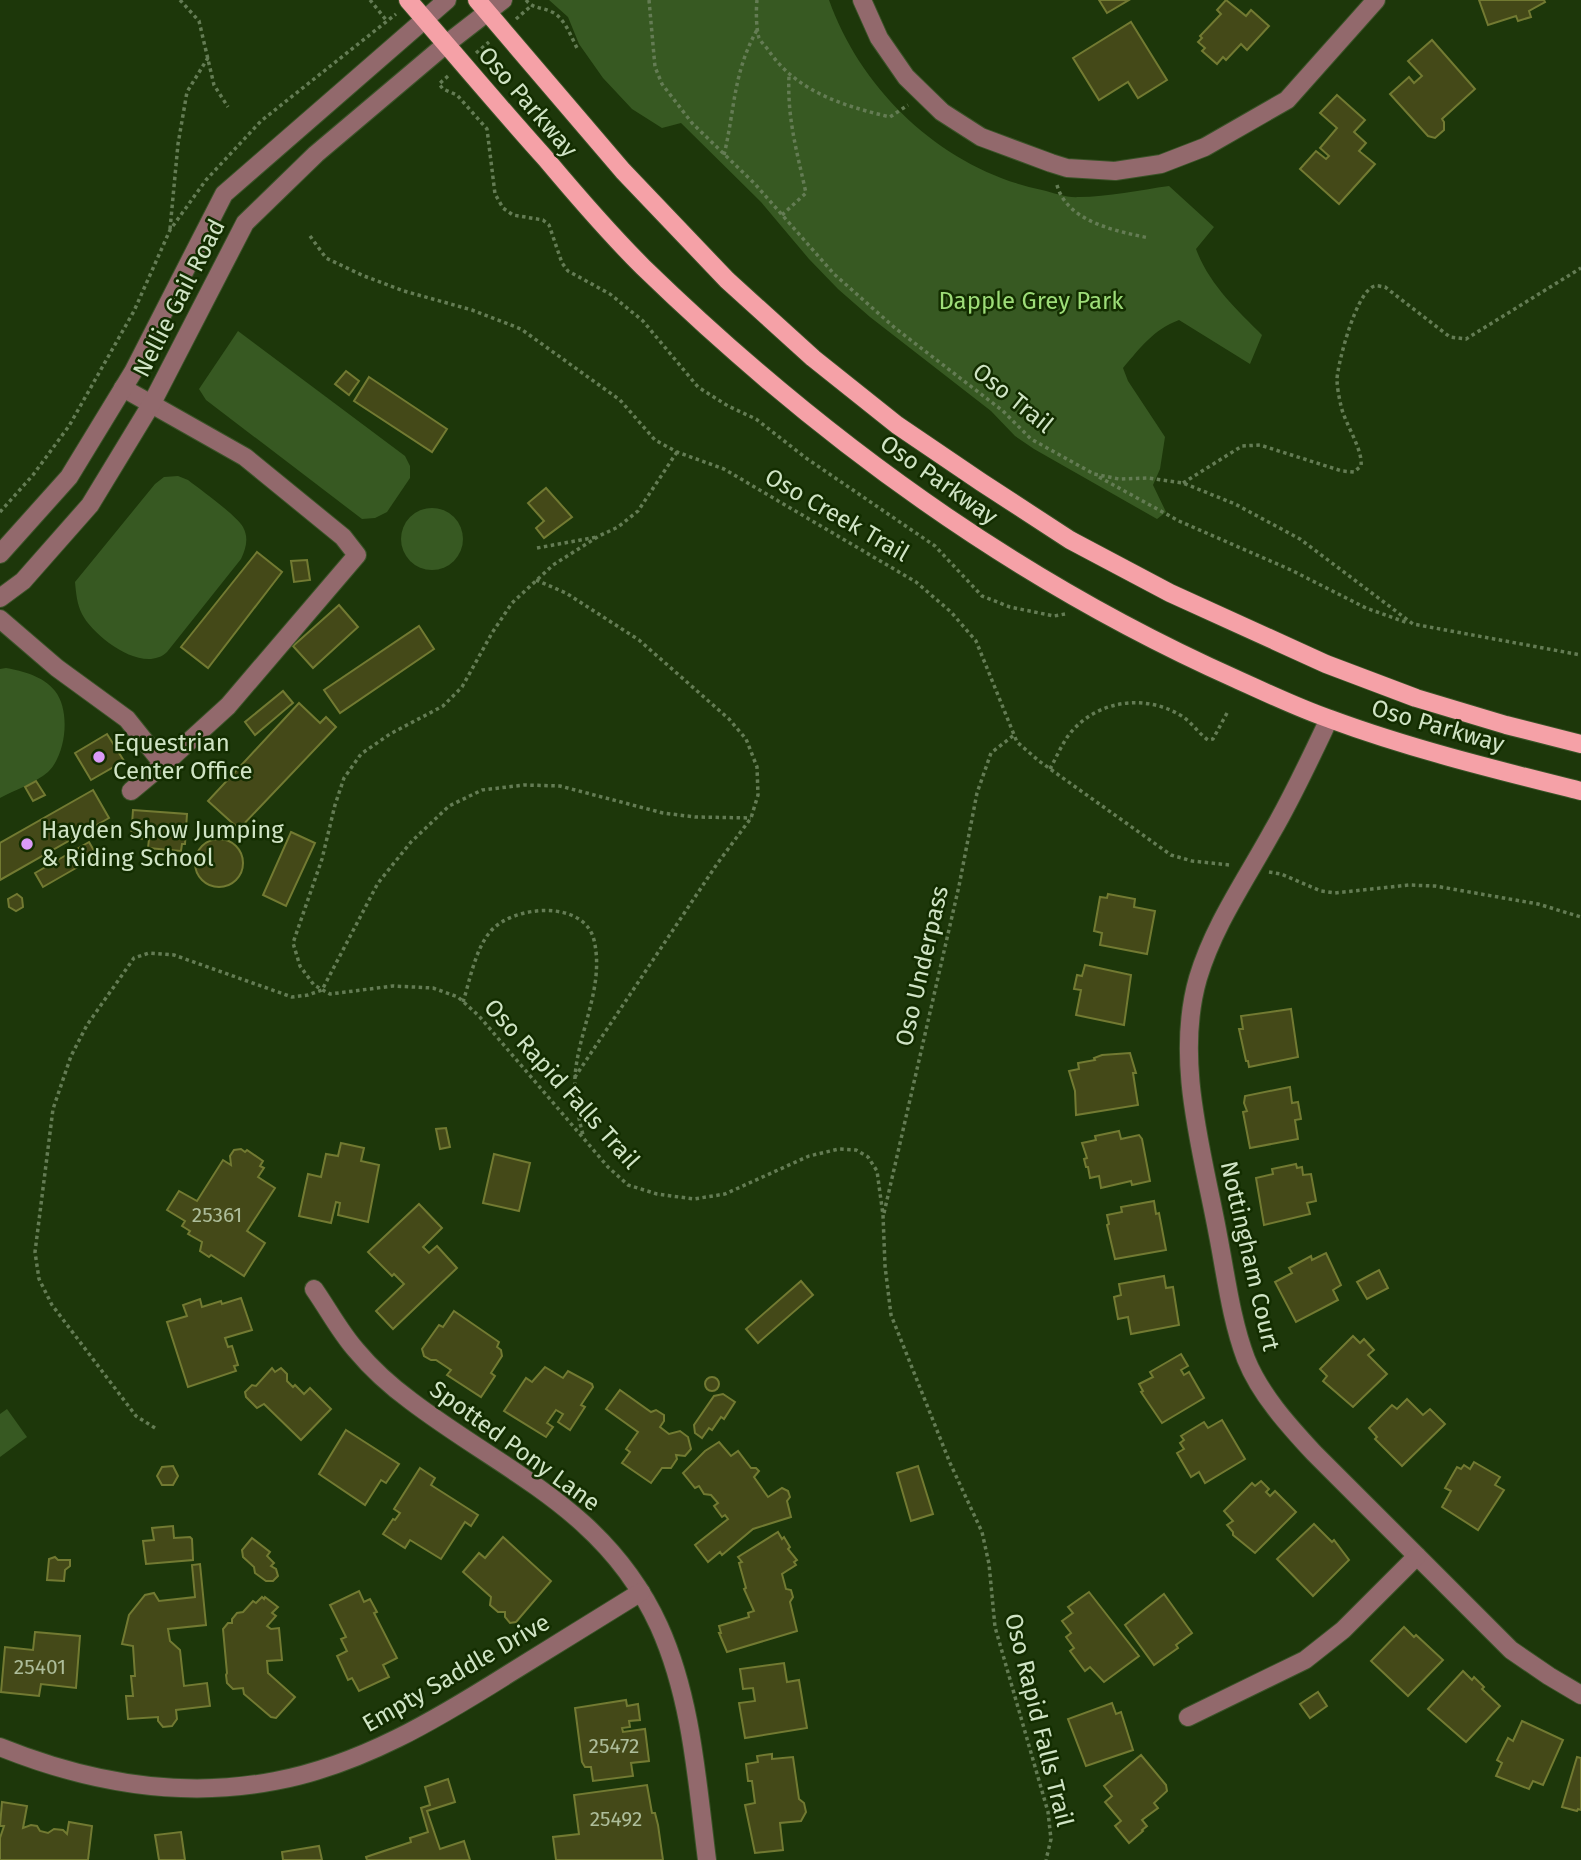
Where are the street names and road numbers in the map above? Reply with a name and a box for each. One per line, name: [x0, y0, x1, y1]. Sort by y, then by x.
street label: Oso Parkway: [473, 41, 584, 163]
street label: Nellie Gail Road: [127, 214, 231, 382]
street label: Oso Trail: [967, 357, 1059, 439]
street label: Oso Parkway: [875, 429, 1003, 531]
street label: Oso Creek Trail: [760, 462, 914, 568]
street label: Oso Parkway: [1368, 694, 1508, 758]
street label: Oso Underpass: [890, 883, 954, 1049]
street label: Oso Rapid Falls Trail: [478, 993, 646, 1175]
street label: Nottingham Court: [1215, 1158, 1286, 1354]
street label: Spotted Pony Lane: [425, 1375, 605, 1517]
street label: Empty Saddle Drive: [357, 1608, 555, 1738]
street label: Oso Rapid Falls Trail: [999, 1610, 1079, 1830]

